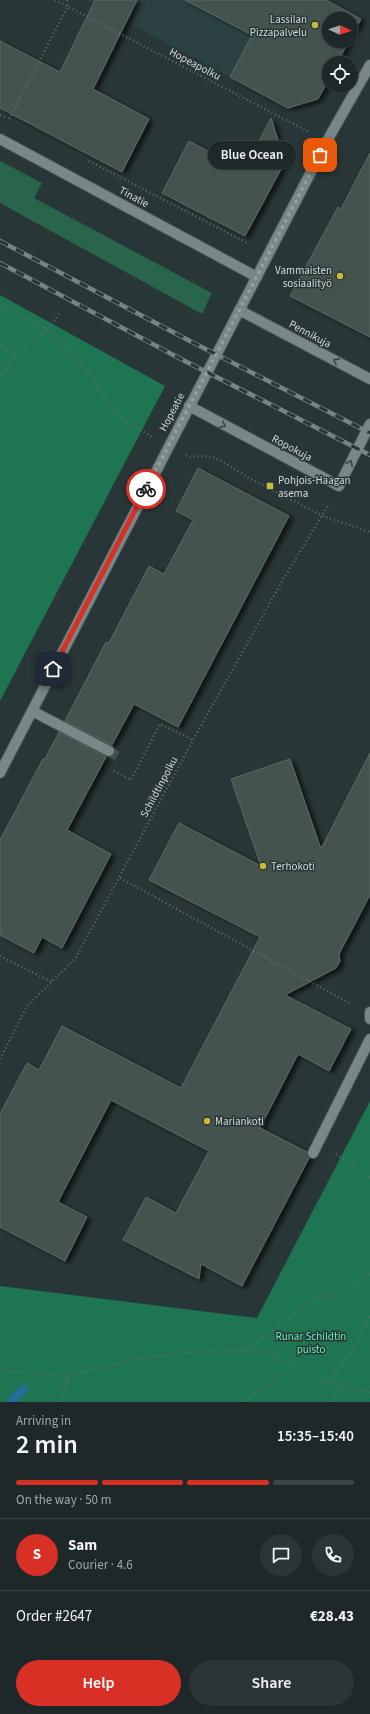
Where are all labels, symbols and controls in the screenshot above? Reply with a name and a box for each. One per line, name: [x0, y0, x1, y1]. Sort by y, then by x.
place label: Lassilan Pizzapalvelu: [250, 12, 307, 40]
north arrow: [322, 12, 358, 48]
map controls: [322, 12, 358, 92]
marker: Lassilan Pizzapalvelu: [310, 20, 320, 30]
street label: Hopeapolku: [167, 44, 223, 84]
button: locate: [322, 56, 358, 92]
pin: [303, 138, 337, 172]
callout: Blue Ocean: [208, 141, 296, 169]
icon: bag: [309, 144, 331, 166]
text: Blue Ocean: [221, 146, 283, 164]
street label: Tinatie: [116, 183, 152, 211]
place label: Vammaisten sosiaalityö: [275, 263, 332, 291]
marker: Vammaisten sosiaalityö: [335, 271, 345, 281]
street label: Pennikuja: [286, 317, 334, 351]
one-way arrow: [332, 358, 340, 366]
street label: Hopeatie: [156, 390, 189, 434]
one-way arrow: [219, 420, 227, 428]
street label: Ropokuja: [269, 431, 315, 465]
one-way arrow: [346, 459, 353, 467]
courier: [126, 469, 166, 509]
place label: Pohjois-Haagan asema: [278, 473, 351, 501]
icon: bike: [135, 478, 157, 500]
marker: Pohjois-Haagan asema: [265, 481, 275, 491]
pin: [36, 652, 70, 686]
icon: home: [42, 658, 64, 680]
street label: Schildtinpolku: [137, 754, 181, 820]
place label: Terhokoti: [271, 859, 315, 874]
marker: Terhokoti: [258, 861, 268, 871]
place label: Mariankoti: [215, 1114, 264, 1129]
marker: Mariankoti: [202, 1116, 212, 1126]
park label: Runar Schildtin puisto: [276, 1329, 346, 1357]
text: Arriving in: [16, 1412, 71, 1430]
text: 2 min: [16, 1426, 78, 1463]
text: 15:35–15:40: [277, 1426, 354, 1447]
text: On the way · 50 m: [16, 1491, 111, 1509]
button: chat: [260, 1534, 302, 1576]
button: phone: [312, 1534, 354, 1576]
text: Sam: [68, 1535, 97, 1556]
text: S: [33, 1544, 41, 1565]
text: Courier · 4.6: [68, 1556, 133, 1574]
text: Order #2647: [16, 1606, 92, 1627]
text: €28.43: [310, 1606, 354, 1627]
button: Help: [16, 1660, 181, 1706]
button: Share: [189, 1660, 354, 1706]

